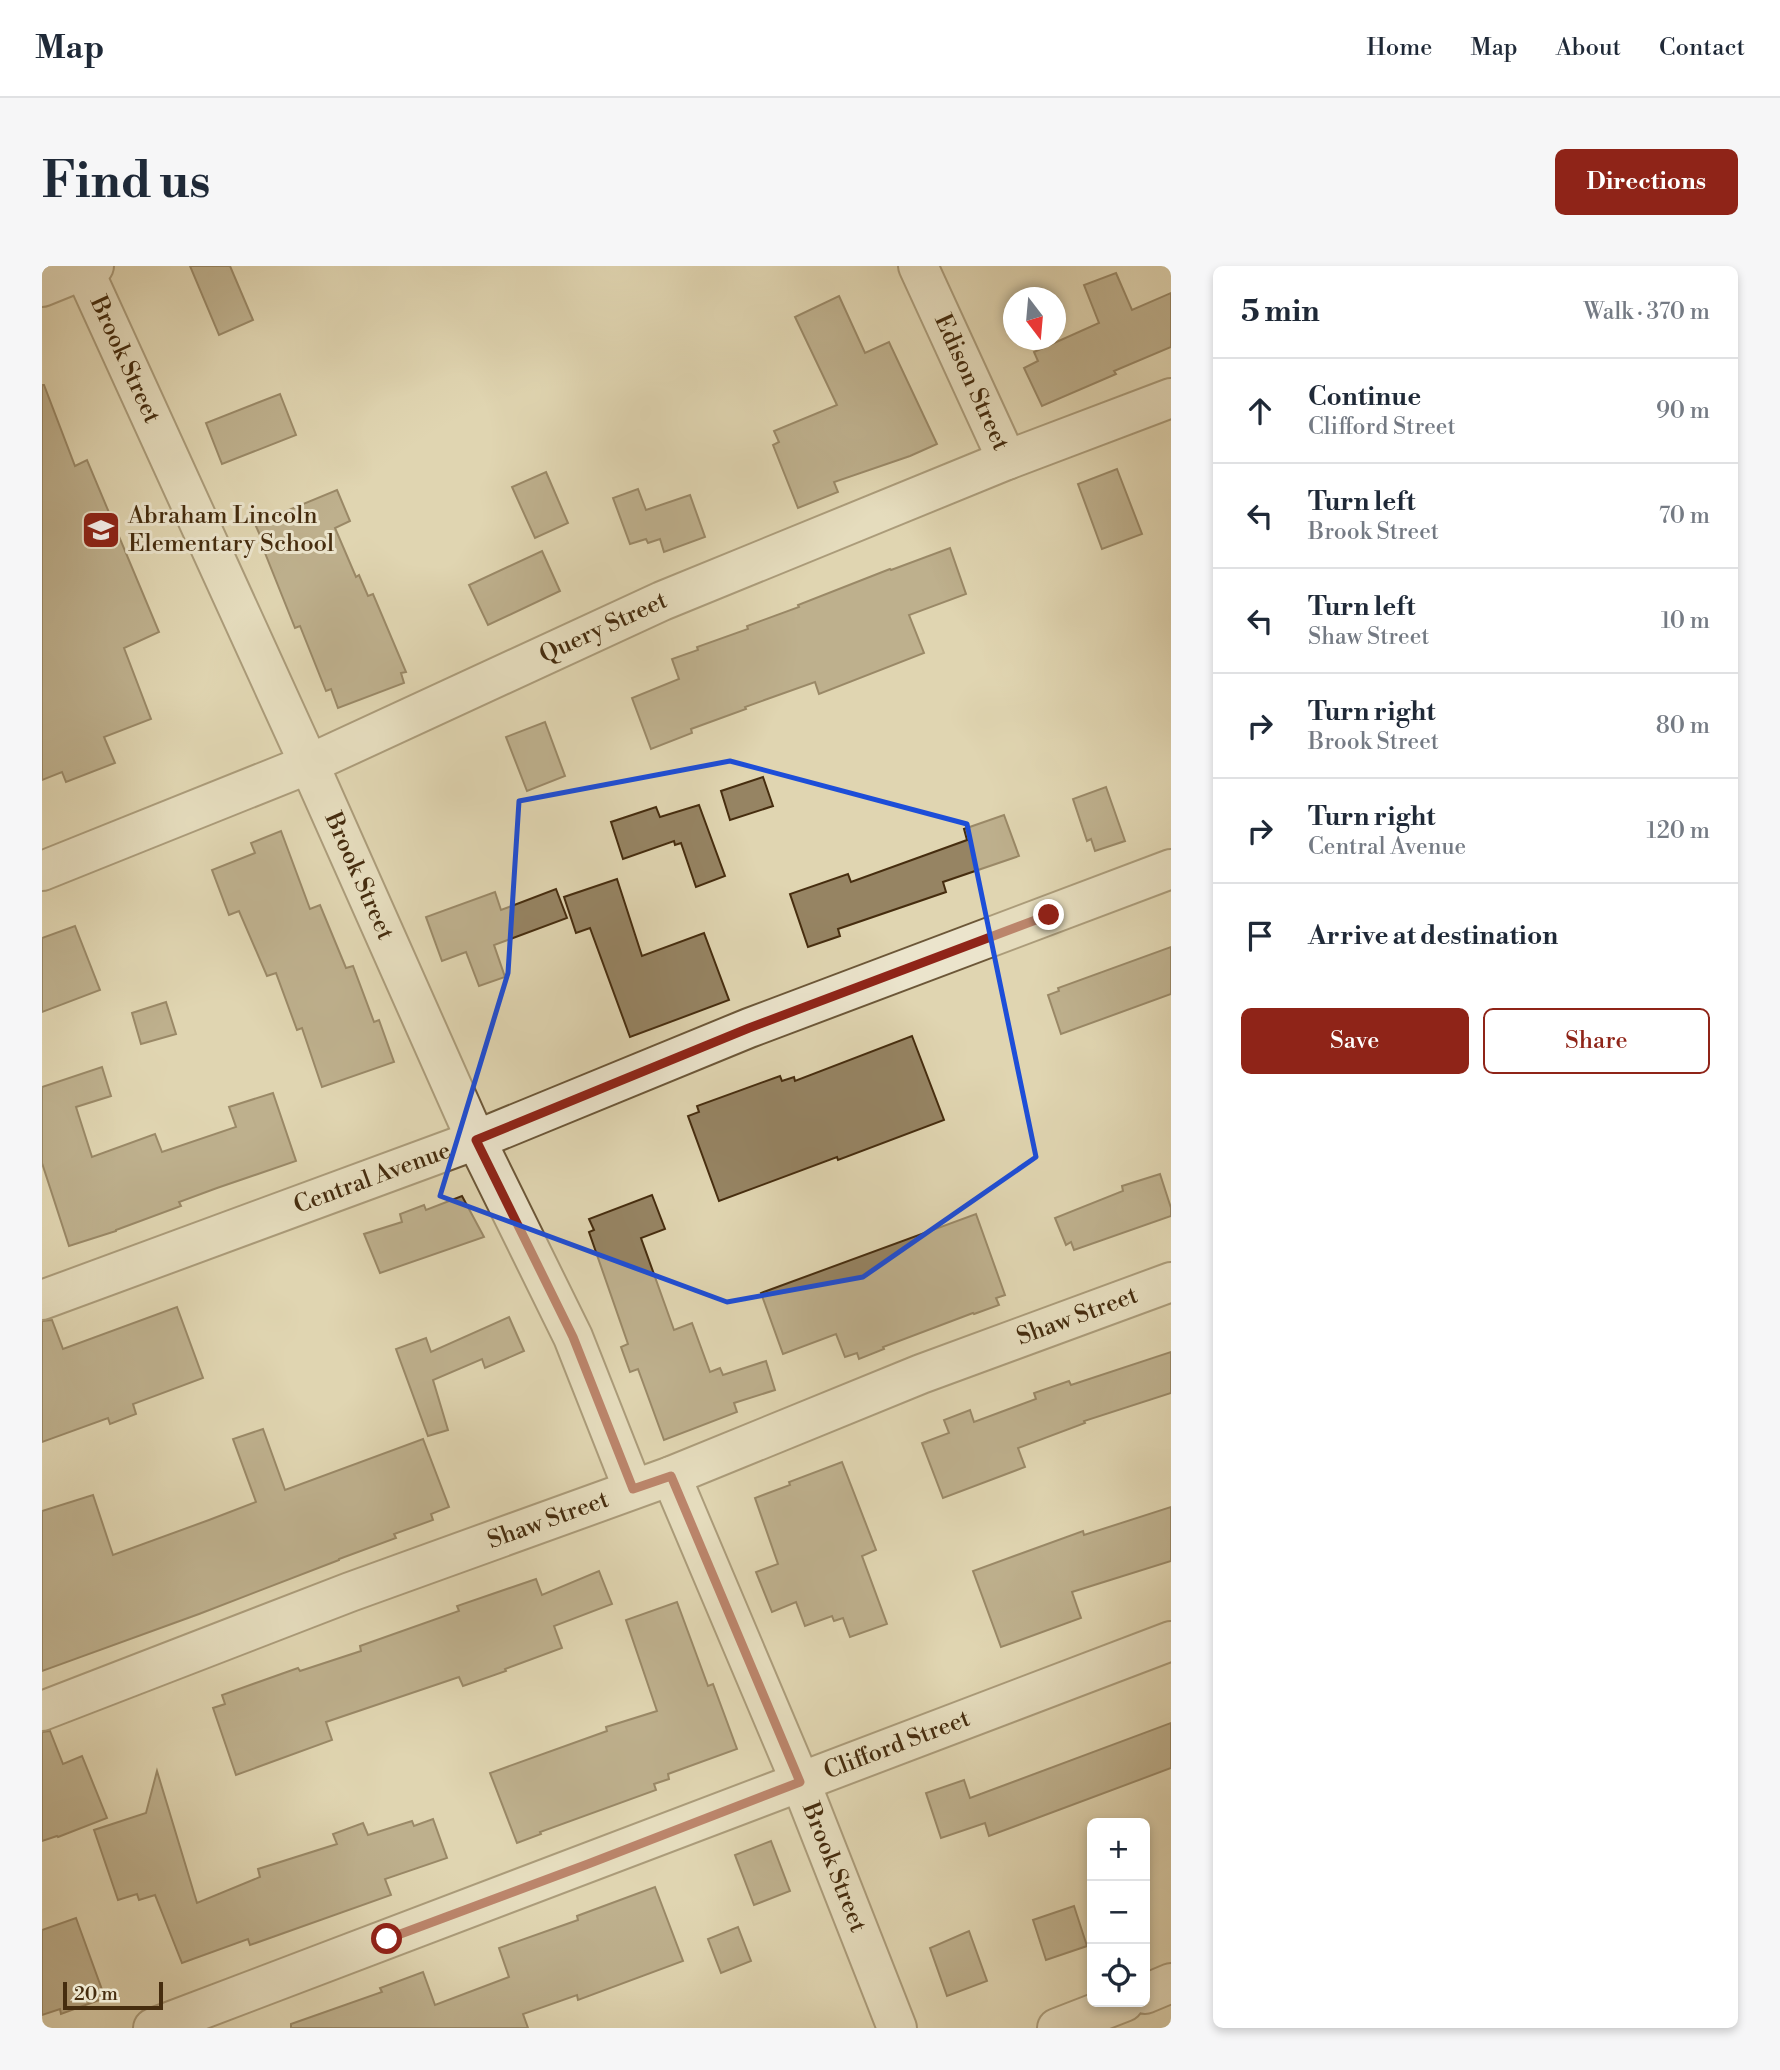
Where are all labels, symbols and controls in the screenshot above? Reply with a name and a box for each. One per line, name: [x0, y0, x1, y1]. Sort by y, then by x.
text: Map: [35, 28, 104, 69]
text: Home: [1367, 33, 1432, 63]
text: Map: [1470, 33, 1518, 63]
text: About: [1556, 33, 1621, 63]
text: Contact: [1659, 33, 1745, 63]
button: Directions: [1555, 149, 1738, 215]
text: Find us: [42, 152, 211, 213]
north arrow: [1003, 287, 1066, 350]
street label: Brook Street: [82, 290, 167, 429]
text: 5 min: [1241, 293, 1320, 331]
text: Walk · 370 m: [1583, 298, 1710, 326]
street label: Edison Street: [927, 309, 1016, 456]
text: Continue: [1308, 381, 1421, 413]
icon: ahead: [1241, 392, 1279, 430]
text: 90 m: [1656, 397, 1710, 425]
text: Clifford Street: [1308, 413, 1456, 441]
text: Turn left: [1308, 486, 1416, 518]
icon: left: [1241, 497, 1279, 535]
place label: Abraham Lincoln Elementary School: [127, 501, 334, 559]
text: 70 m: [1659, 502, 1710, 530]
school or university icon: Abraham Lincoln Elementary School: [80, 509, 122, 551]
text: Brook Street: [1308, 518, 1439, 546]
street label: Query Street: [535, 585, 672, 670]
text: Turn left: [1308, 591, 1416, 623]
icon: left: [1241, 602, 1279, 640]
text: 10 m: [1661, 607, 1710, 635]
text: Shaw Street: [1308, 623, 1429, 651]
text: Turn right: [1308, 696, 1436, 728]
icon: right: [1241, 707, 1279, 745]
text: 80 m: [1656, 712, 1710, 740]
text: Brook Street: [1308, 728, 1439, 756]
text: Turn right: [1308, 801, 1436, 833]
street label: Brook Street: [317, 807, 400, 945]
icon: right: [1241, 812, 1279, 850]
text: 120 m: [1646, 817, 1710, 845]
text: Central Avenue: [1308, 833, 1466, 861]
route end: [1033, 899, 1064, 930]
icon: arrive: [1241, 917, 1279, 955]
text: Arrive at destination: [1308, 920, 1558, 952]
button: Save: [1241, 1008, 1469, 1074]
button: Share: [1483, 1008, 1710, 1074]
street label: Central Avenue: [290, 1136, 455, 1221]
street label: Shaw Street: [1013, 1280, 1142, 1352]
street label: Shaw Street: [484, 1485, 613, 1556]
street label: Clifford Street: [820, 1704, 975, 1787]
street label: Brook Street: [795, 1797, 873, 1937]
map controls: [1087, 1818, 1150, 2007]
button: +: [1087, 1818, 1150, 1881]
button: −: [1087, 1881, 1150, 1944]
route start: [371, 1923, 402, 1954]
button: locate: [1087, 1944, 1150, 2007]
scale bar: [63, 1979, 163, 2011]
text: 20 m: [74, 1982, 118, 2006]

